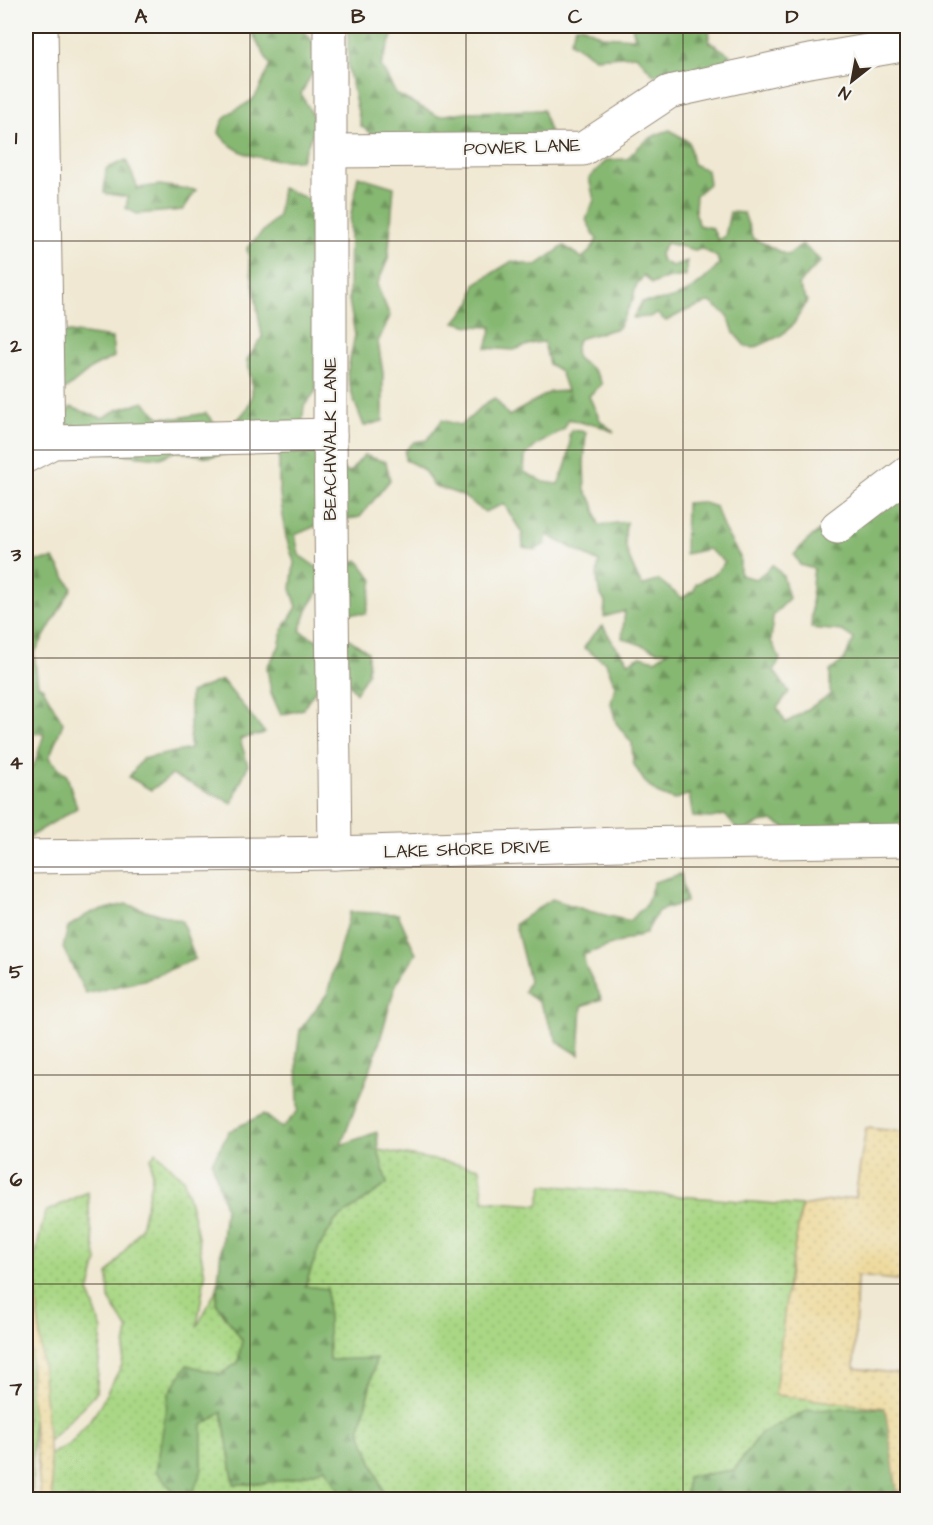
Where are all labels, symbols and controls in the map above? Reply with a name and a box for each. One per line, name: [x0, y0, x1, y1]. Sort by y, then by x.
text: A: [135, 3, 148, 31]
text: B: [351, 3, 366, 31]
text: C: [568, 3, 583, 31]
text: D: [786, 3, 799, 31]
north arrow: [822, 51, 882, 111]
text: N: [835, 81, 855, 105]
text: 1: [15, 124, 18, 152]
street label: POWER LANE: [463, 133, 581, 162]
text: 2: [9, 332, 22, 360]
street label: BEACHWALK LANE: [318, 357, 343, 521]
text: 3: [10, 541, 22, 569]
text: 4: [9, 749, 23, 777]
street label: LAKE SHORE DRIVE: [383, 834, 551, 865]
text: 5: [9, 958, 24, 986]
text: 6: [10, 1166, 23, 1194]
text: 7: [9, 1375, 23, 1403]

